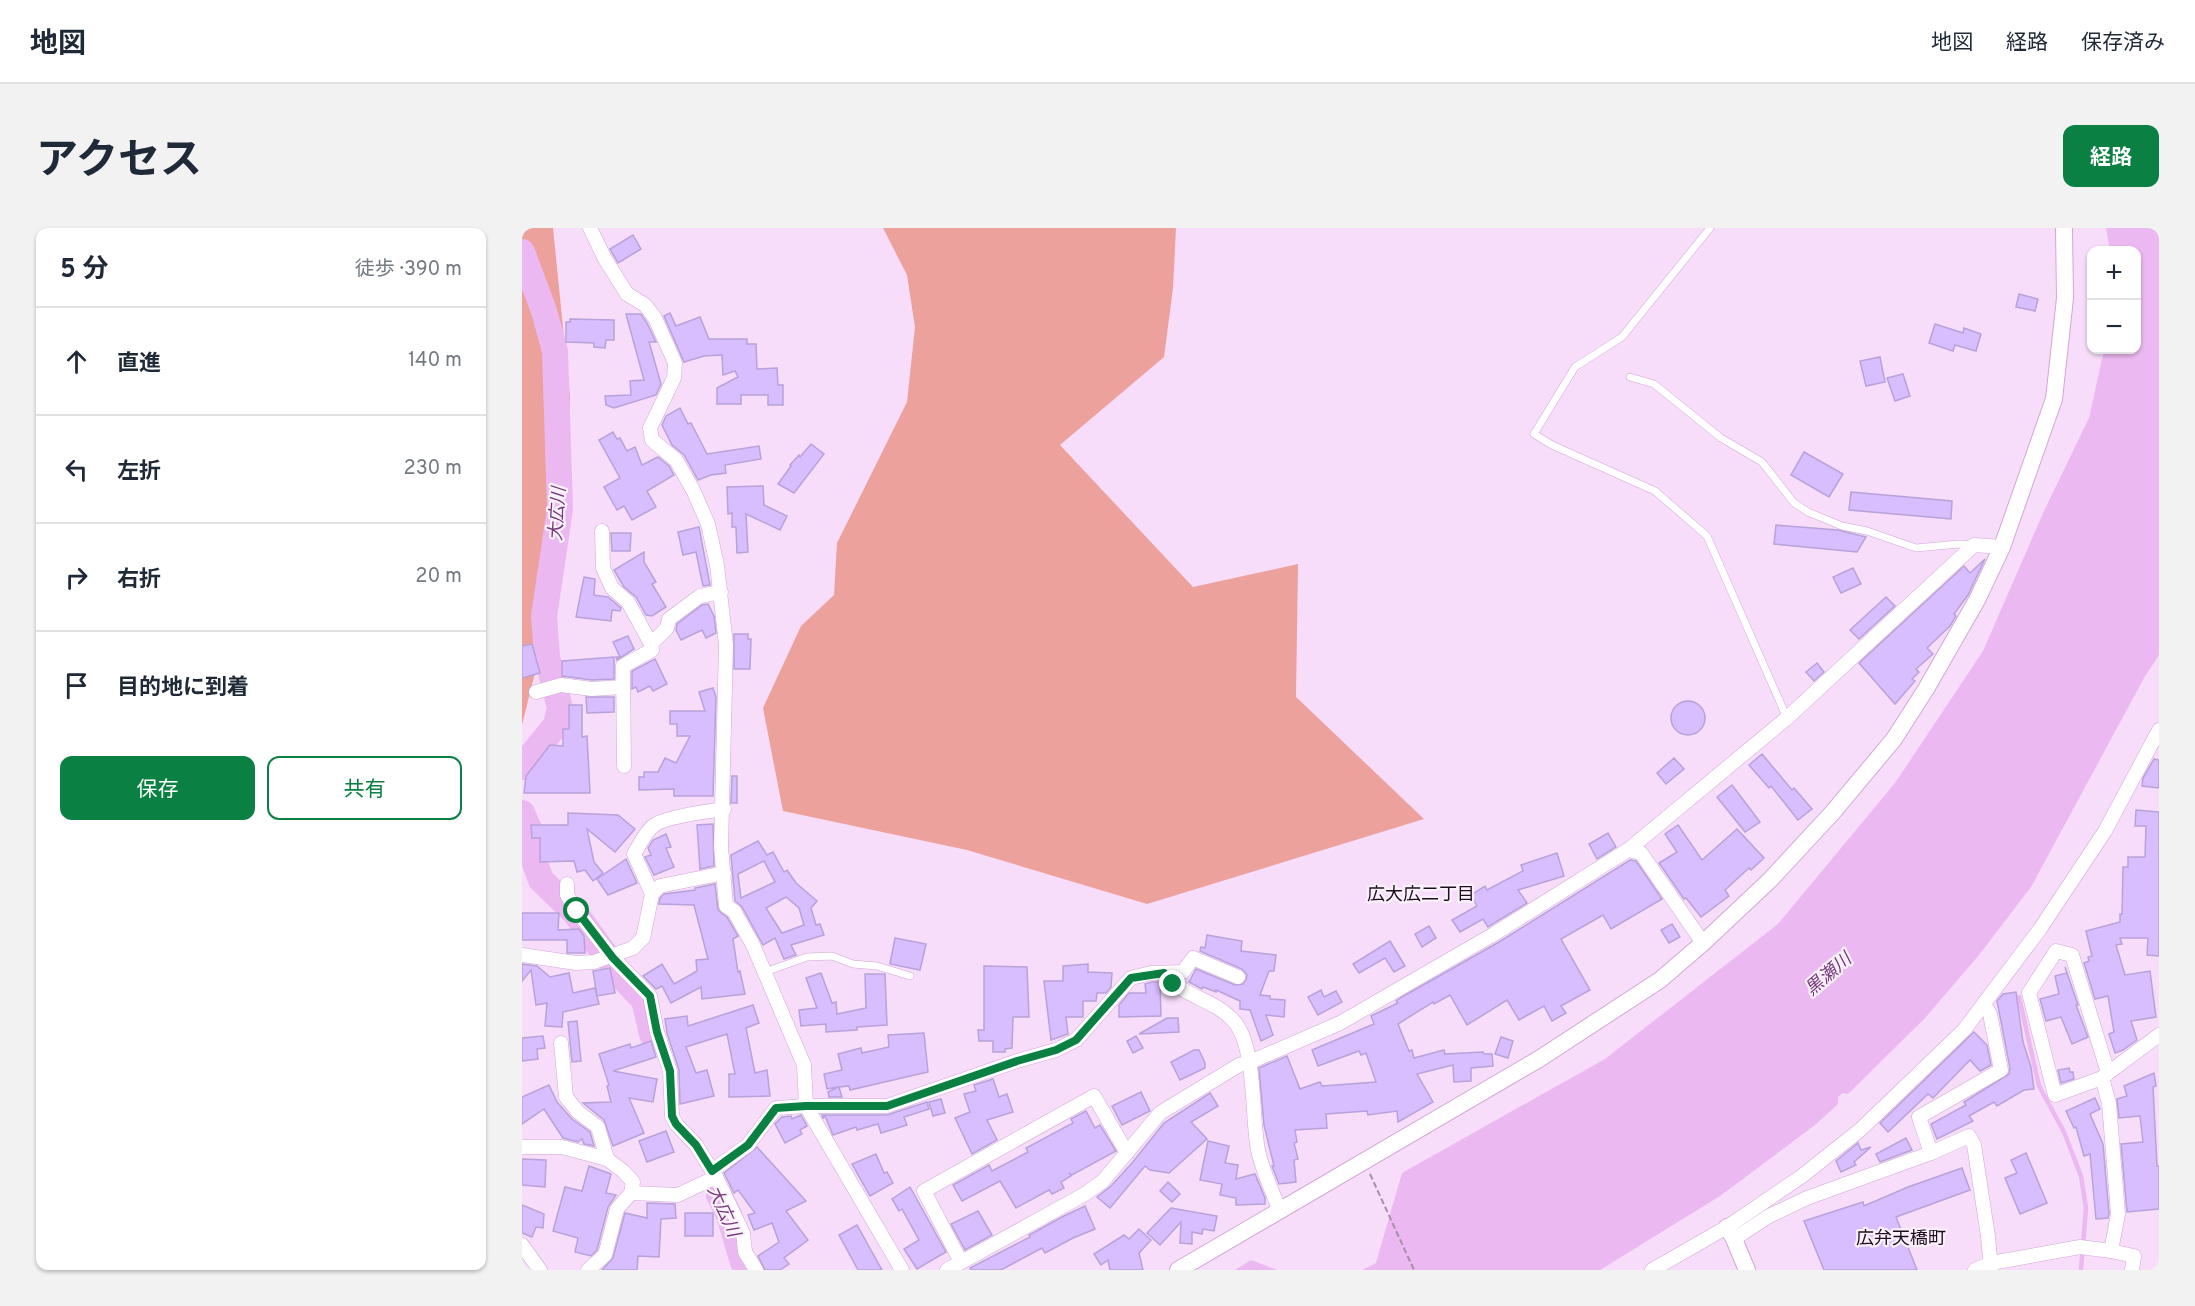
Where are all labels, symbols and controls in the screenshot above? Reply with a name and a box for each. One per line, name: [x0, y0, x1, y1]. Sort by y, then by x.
text: 地図: [30, 27, 86, 63]
text: 地図: [1931, 30, 1973, 57]
text: 経路: [2006, 30, 2048, 57]
text: 保存済み: [2081, 30, 2165, 57]
button: 経路: [2063, 125, 2159, 187]
text: アクセス: [36, 136, 202, 189]
map controls: [2087, 246, 2141, 354]
button: +: [2087, 246, 2141, 300]
text: 5 分: [60, 254, 108, 287]
text: 徒歩 · 390 m: [355, 257, 462, 283]
button: −: [2087, 300, 2141, 354]
icon: ahead: [60, 345, 93, 378]
text: 140 m: [408, 348, 462, 374]
text: 直進: [117, 351, 161, 378]
icon: left: [60, 453, 93, 486]
text: 230 m: [403, 456, 462, 482]
text: 左折: [117, 459, 161, 486]
water label: 大広川: [545, 484, 572, 542]
icon: right: [60, 561, 93, 594]
text: 20 m: [415, 564, 462, 590]
text: 右折: [117, 567, 161, 594]
icon: arrive: [60, 669, 93, 702]
text: 目的地に到着: [117, 675, 249, 702]
button: 保存: [60, 756, 255, 820]
button: 共有: [267, 756, 462, 820]
district label: 広大広二丁目: [1367, 884, 1475, 907]
route start: [563, 897, 589, 923]
water label: 黒瀬川: [1801, 947, 1858, 1002]
route end: [1159, 970, 1185, 996]
water label: 大広川: [701, 1182, 745, 1243]
district label: 広弁天橋町: [1856, 1228, 1946, 1251]

